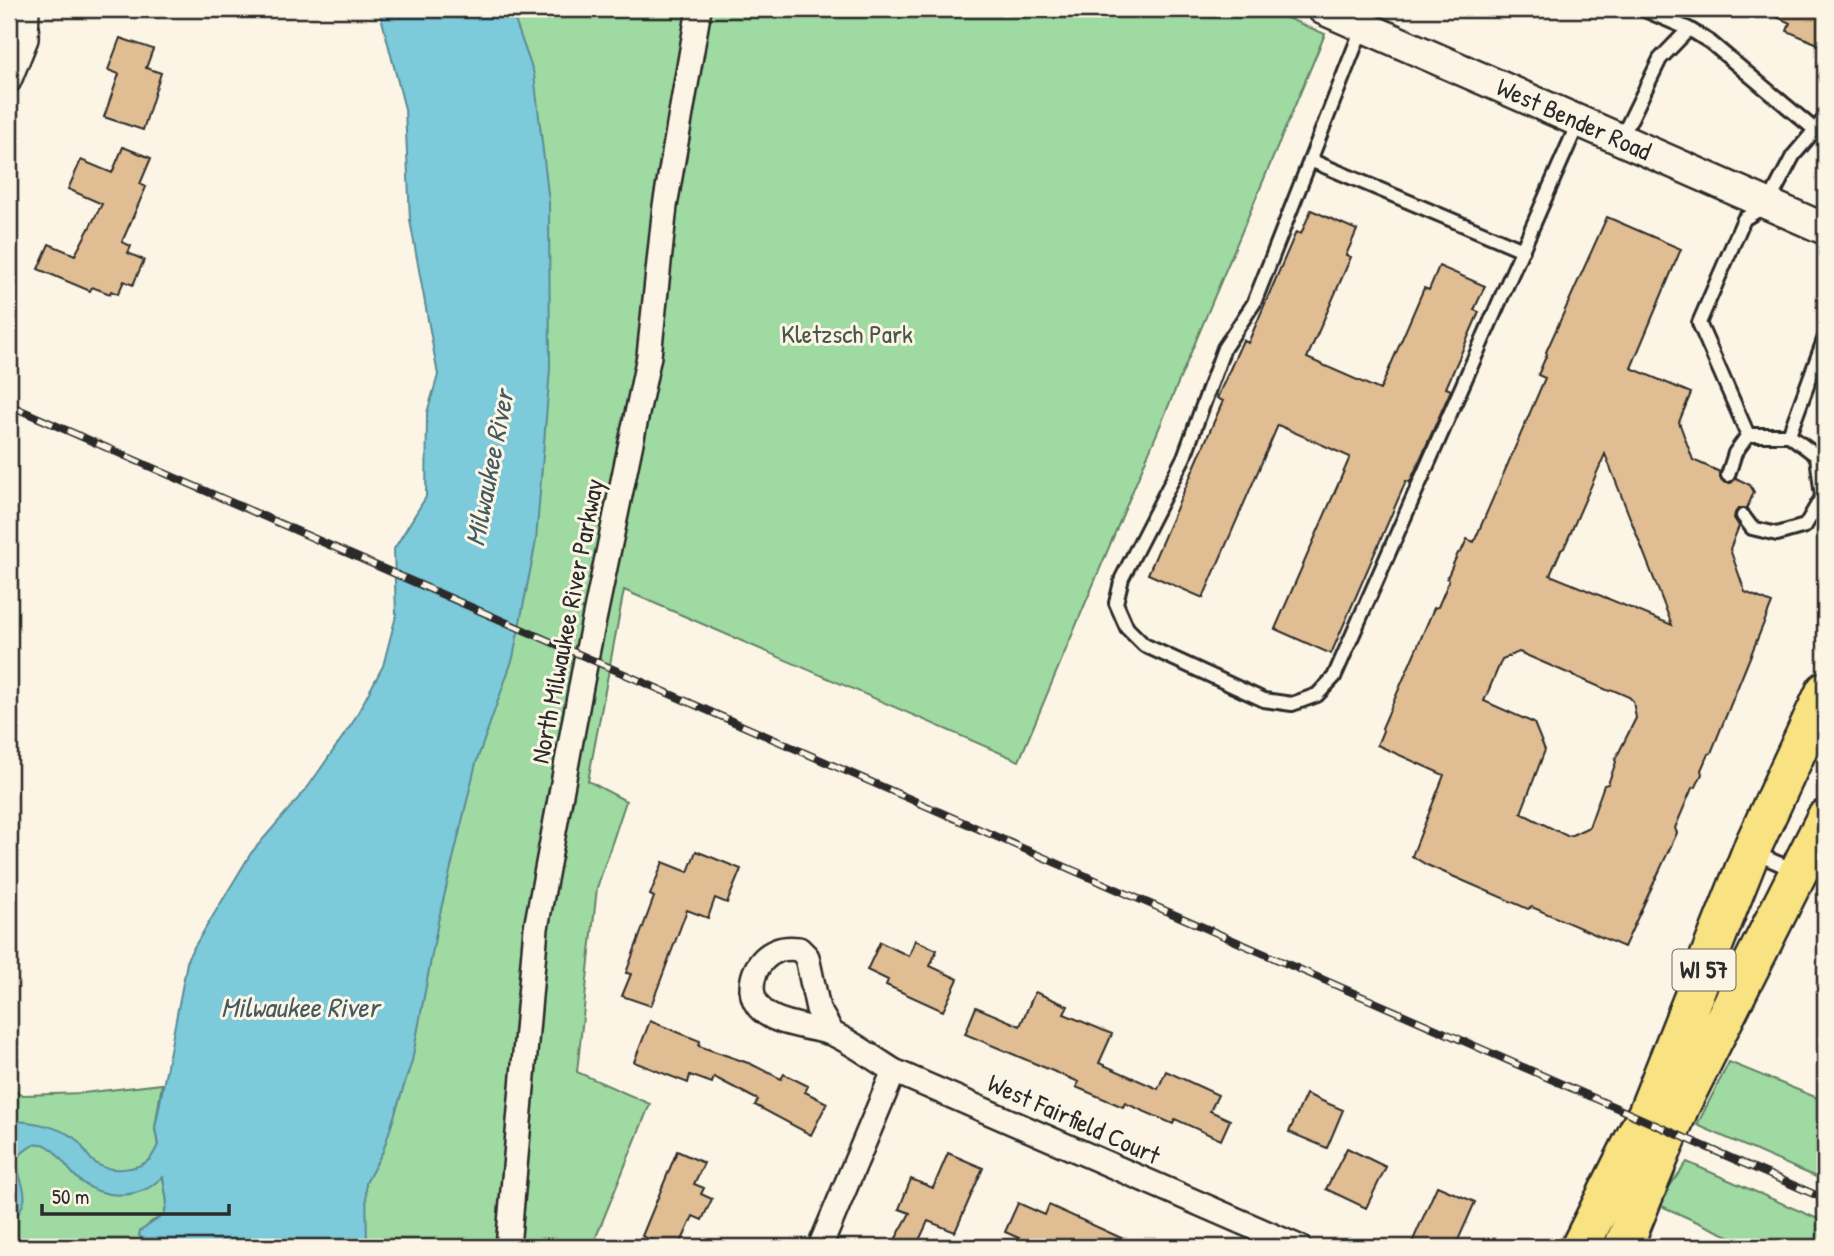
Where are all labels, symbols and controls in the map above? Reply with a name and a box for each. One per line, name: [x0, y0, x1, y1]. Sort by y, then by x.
street label: West Bender Road: [1491, 69, 1657, 168]
park label: Kletzsch Park: [781, 316, 913, 351]
water label: Milwaukee River: [455, 384, 523, 549]
street label: North Milwaukee River Parkway: [522, 475, 611, 766]
road number: WI 57: [1672, 950, 1736, 990]
water label: Milwaukee River: [221, 988, 382, 1026]
street label: West Fairfield Court: [983, 1065, 1167, 1173]
scale bar: [42, 1172, 229, 1216]
text: 50 m: [52, 1182, 89, 1211]

